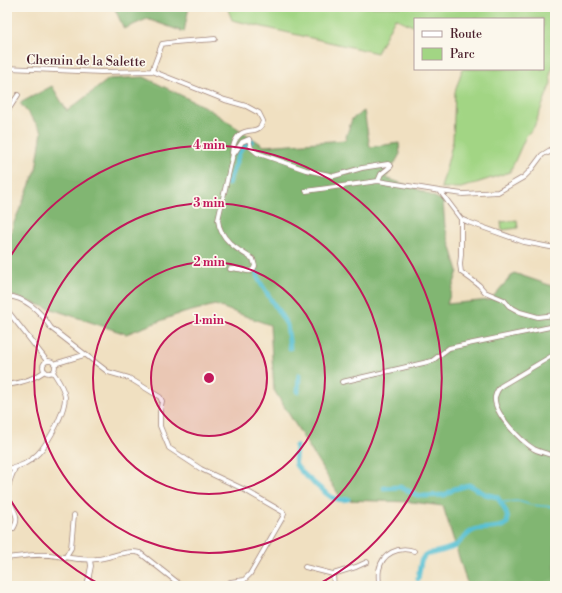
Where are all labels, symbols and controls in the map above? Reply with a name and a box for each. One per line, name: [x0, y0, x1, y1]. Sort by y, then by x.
legend: [414, 18, 544, 70]
text: Route: [450, 27, 482, 42]
text: Parc: [450, 47, 475, 62]
street label: Chemin de la Salette: [26, 52, 146, 70]
text: 4 min: [193, 138, 226, 153]
text: 3 min: [193, 196, 225, 211]
text: 2 min: [193, 255, 225, 270]
text: 1 min: [194, 313, 225, 328]
centre of rings: [202, 371, 216, 385]

